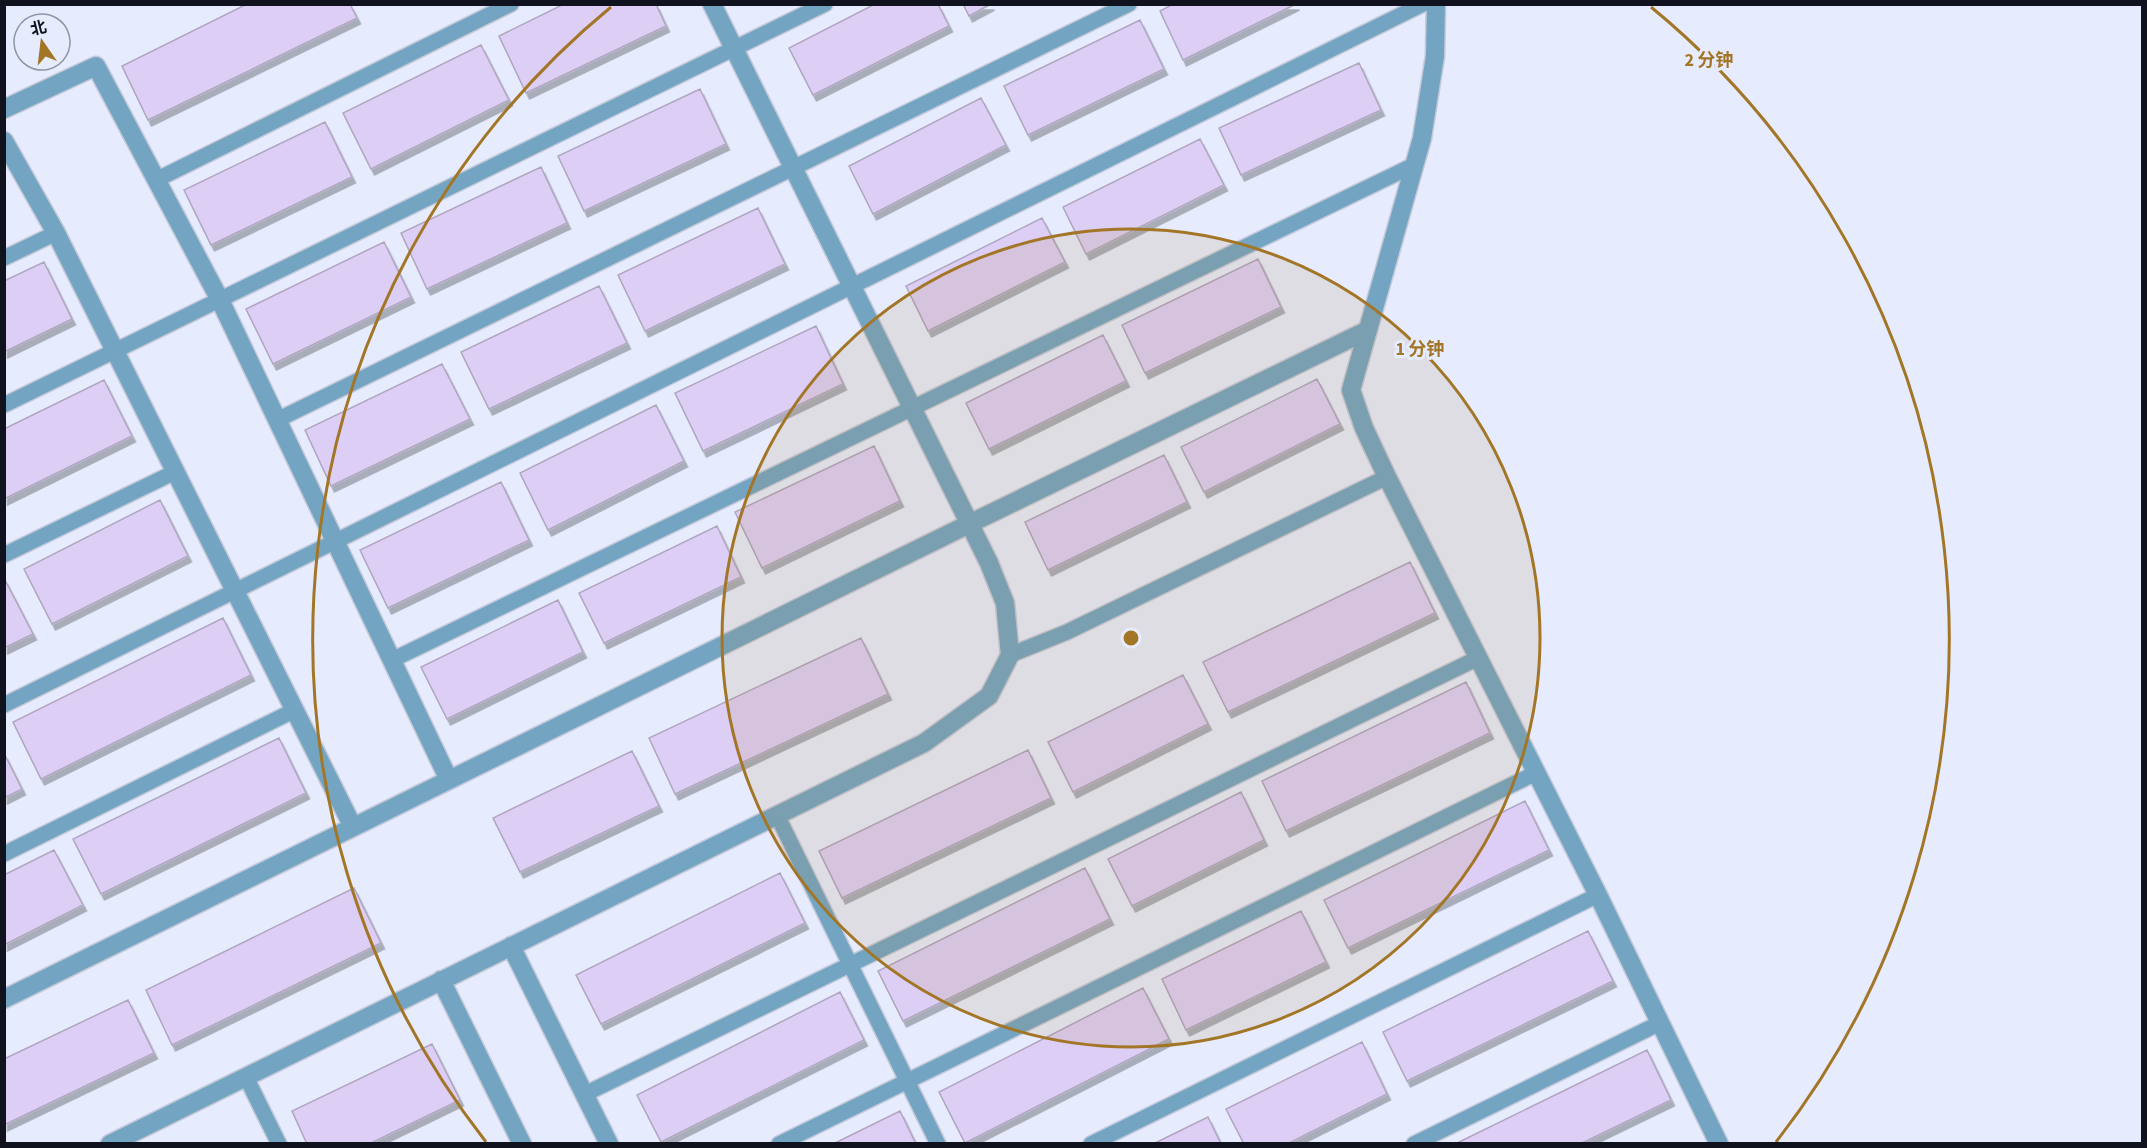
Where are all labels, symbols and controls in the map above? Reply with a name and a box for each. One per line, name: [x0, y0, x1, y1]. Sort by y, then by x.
north arrow: [12, 12, 72, 72]
text: 北: [28, 16, 49, 41]
text: 2 分钟: [1684, 48, 1734, 73]
text: 1 分钟: [1395, 337, 1445, 362]
centre of rings: [1121, 628, 1141, 648]

